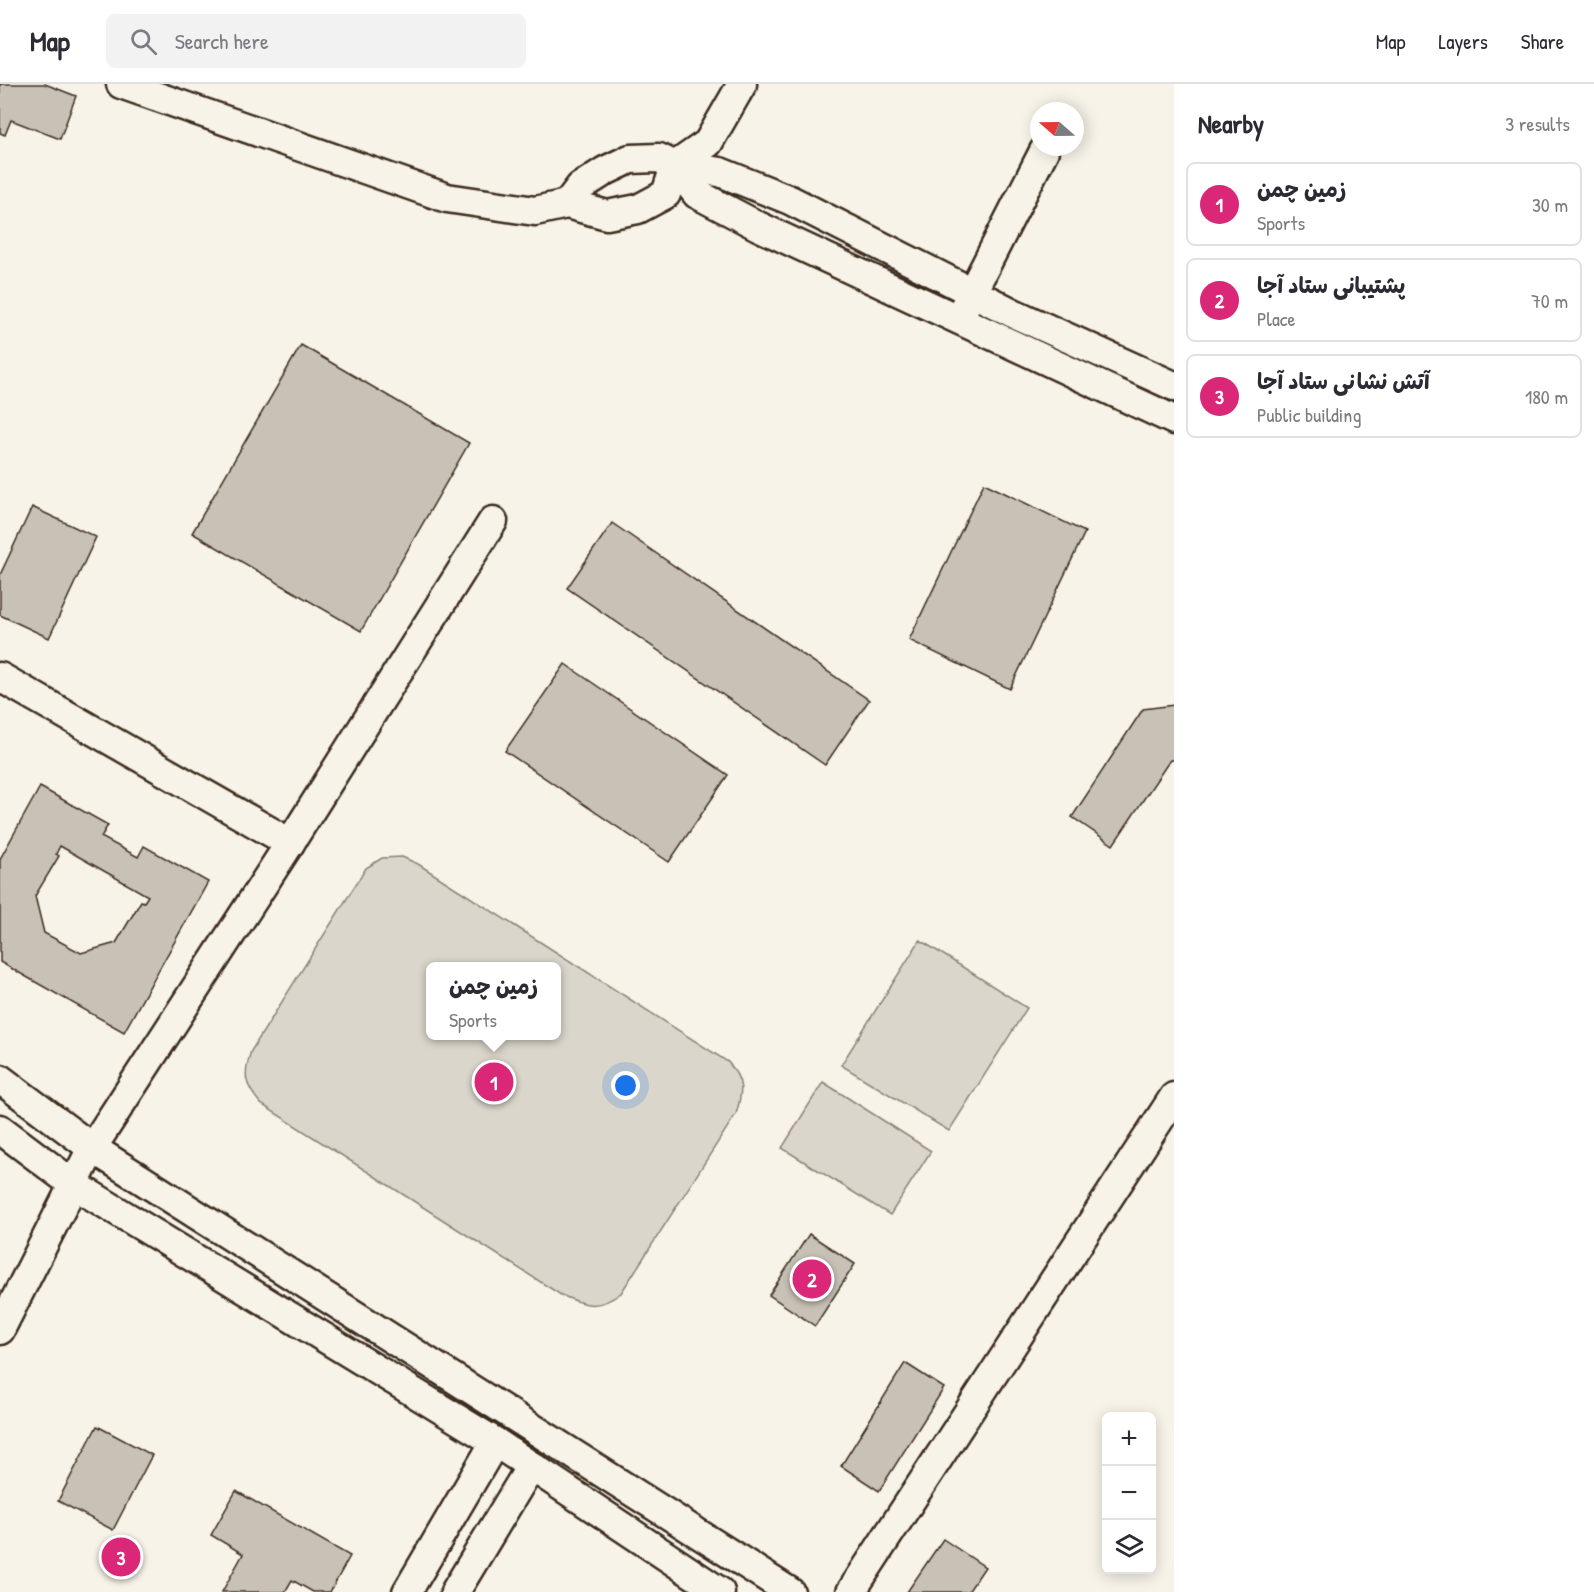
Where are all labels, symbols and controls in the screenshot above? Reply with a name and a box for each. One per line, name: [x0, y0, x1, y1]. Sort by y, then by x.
search box: [106, 14, 526, 68]
text: Map: [30, 22, 70, 60]
icon: search: [127, 25, 160, 58]
text: Search here: [175, 26, 269, 56]
text: Map: [1376, 27, 1405, 56]
text: Layers: [1438, 27, 1488, 56]
text: Share: [1521, 27, 1564, 56]
north arrow: [1030, 102, 1084, 156]
text: Nearby: [1198, 106, 1264, 141]
text: 3 results: [1505, 110, 1570, 137]
text: زمین چمن: [1257, 174, 1346, 204]
text: 1: [1216, 191, 1223, 218]
text: 30 m: [1532, 191, 1568, 218]
text: Sports: [1257, 209, 1305, 236]
text: پشتیبانی ستاد آجا: [1257, 270, 1405, 300]
text: 2: [1215, 287, 1224, 314]
text: 70 m: [1531, 287, 1568, 314]
text: Place: [1257, 305, 1296, 332]
text: آتش نشانی ستاد آجا: [1257, 366, 1430, 396]
text: 3: [1215, 383, 1224, 410]
text: 180 m: [1525, 383, 1568, 410]
text: Public building: [1257, 401, 1361, 428]
popup: [426, 962, 561, 1040]
text: زمین چمن: [449, 971, 538, 1001]
text: Sports: [449, 1006, 497, 1033]
pin: 1: [474, 1060, 514, 1104]
your location: [611, 1071, 640, 1100]
pin: 2: [792, 1256, 832, 1302]
map controls: [1102, 1412, 1156, 1574]
button: +: [1102, 1412, 1156, 1466]
button: −: [1102, 1466, 1156, 1520]
button: layers: [1102, 1520, 1156, 1574]
pin: 3: [102, 1534, 140, 1580]

